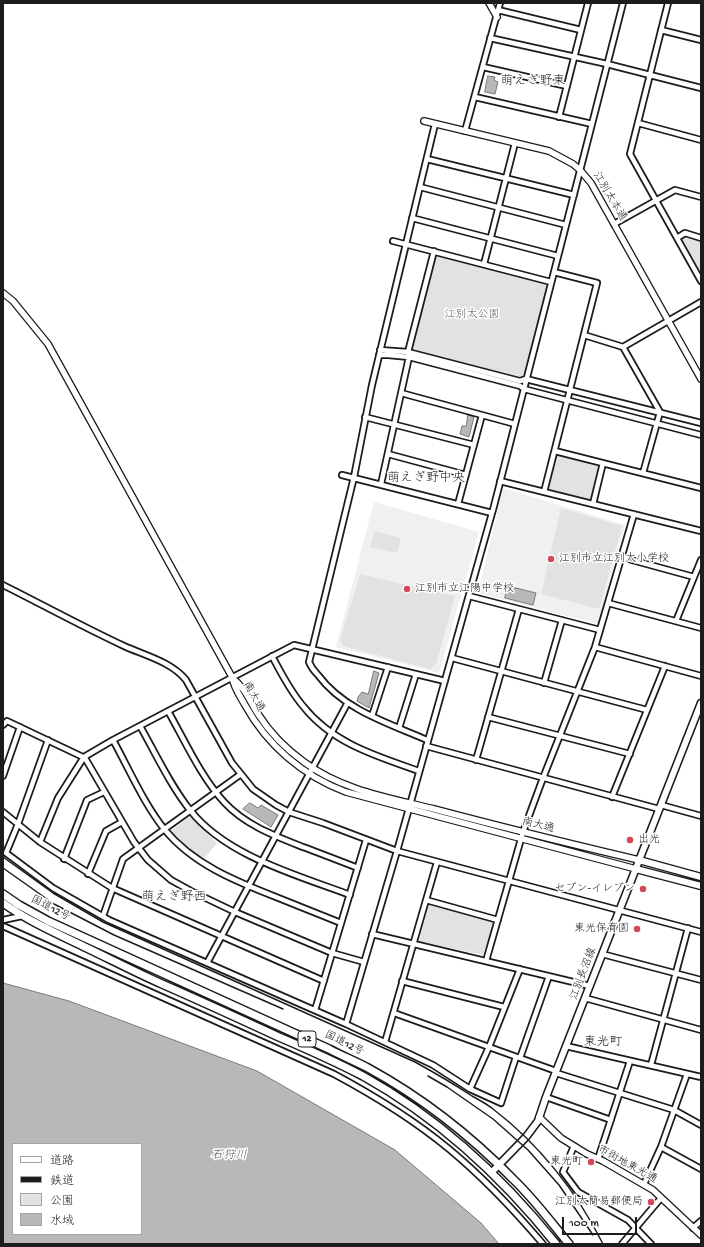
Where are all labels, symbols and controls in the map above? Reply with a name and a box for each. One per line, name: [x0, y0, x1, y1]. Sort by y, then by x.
district label: 萌えぎ野東: [501, 74, 565, 90]
street label: 江別太本通: [589, 170, 629, 224]
park label: 江別太公園: [445, 308, 499, 322]
district label: 萌えぎ野中央: [387, 471, 465, 487]
place label: 江別市立江別太小学校: [559, 552, 669, 566]
marker: 江別市立江別太小学校: [546, 554, 556, 564]
place label: 江別市立江陽中学校: [415, 582, 514, 596]
marker: 江別市立江陽中学校: [402, 584, 412, 594]
street label: 南大通: [239, 679, 267, 715]
street label: 南大通: [520, 816, 556, 836]
place label: 出光: [638, 833, 660, 847]
marker: 出光: [625, 835, 635, 845]
place label: セブン-イレブン: [555, 882, 635, 896]
marker: セブン-イレブン: [638, 884, 648, 894]
district label: 萌えぎ野西: [142, 890, 206, 906]
street label: 国道12号: [28, 893, 72, 925]
place label: 東光保育園: [574, 922, 629, 936]
marker: 東光保育園: [632, 924, 642, 934]
street label: 江別長沼線: [568, 946, 600, 1002]
street label: 国道12号: [322, 1029, 366, 1059]
road number: 12: [298, 1031, 316, 1047]
district label: 東光町: [584, 1035, 622, 1051]
legend: [12, 1143, 142, 1235]
street label: 市街地東光通: [595, 1143, 659, 1187]
water label: 石狩川: [211, 1149, 247, 1163]
text: 道路: [50, 1155, 74, 1169]
place label: 東光町: [550, 1155, 583, 1169]
marker: 東光町: [586, 1157, 596, 1167]
text: 鉄道: [50, 1175, 74, 1189]
text: 公園: [50, 1195, 74, 1209]
place label: 江別太簡易郵便局: [555, 1195, 643, 1209]
marker: 江別太簡易郵便局: [646, 1197, 656, 1207]
scale bar: [564, 1209, 639, 1235]
text: 水域: [50, 1215, 74, 1229]
text: 100 m: [569, 1217, 599, 1231]

